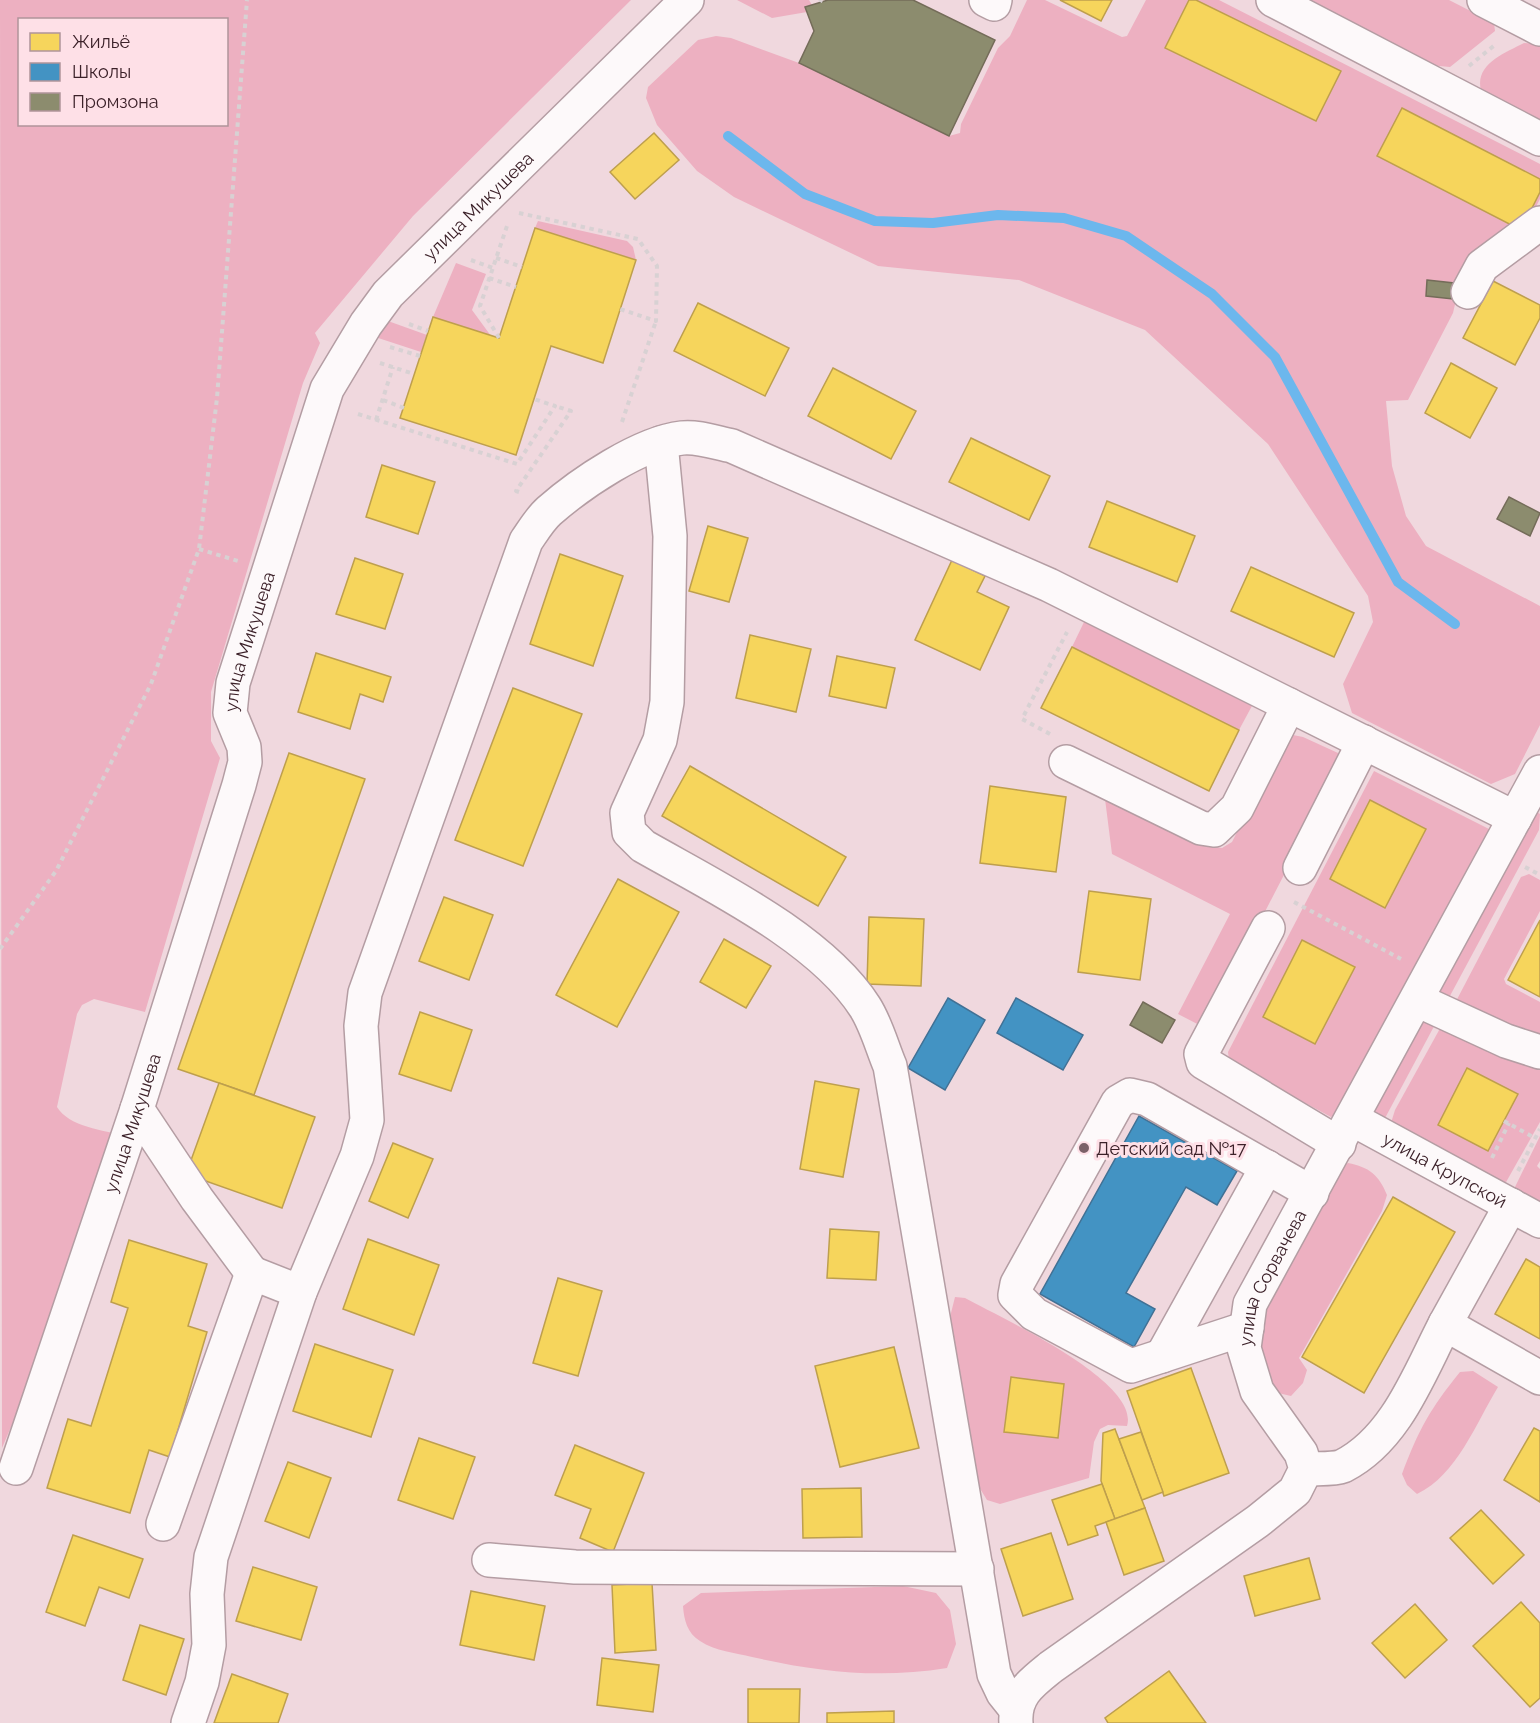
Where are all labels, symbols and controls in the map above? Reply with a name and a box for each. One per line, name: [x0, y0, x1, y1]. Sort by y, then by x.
legend: [18, 18, 228, 126]
text: Жильё: [72, 31, 130, 52]
text: Школы: [72, 61, 131, 82]
text: Промзона: [72, 91, 159, 112]
street label: улица Микушева: [419, 147, 537, 264]
street label: улица Микушева: [220, 569, 278, 713]
street label: улица Микушева: [99, 1051, 164, 1195]
street label: улица Крупской: [1380, 1127, 1511, 1212]
place label: Детский сад №17: [1096, 1138, 1247, 1159]
marker: Детский сад №17: [1077, 1141, 1091, 1155]
street label: улица Сорвачева: [1234, 1206, 1310, 1347]

